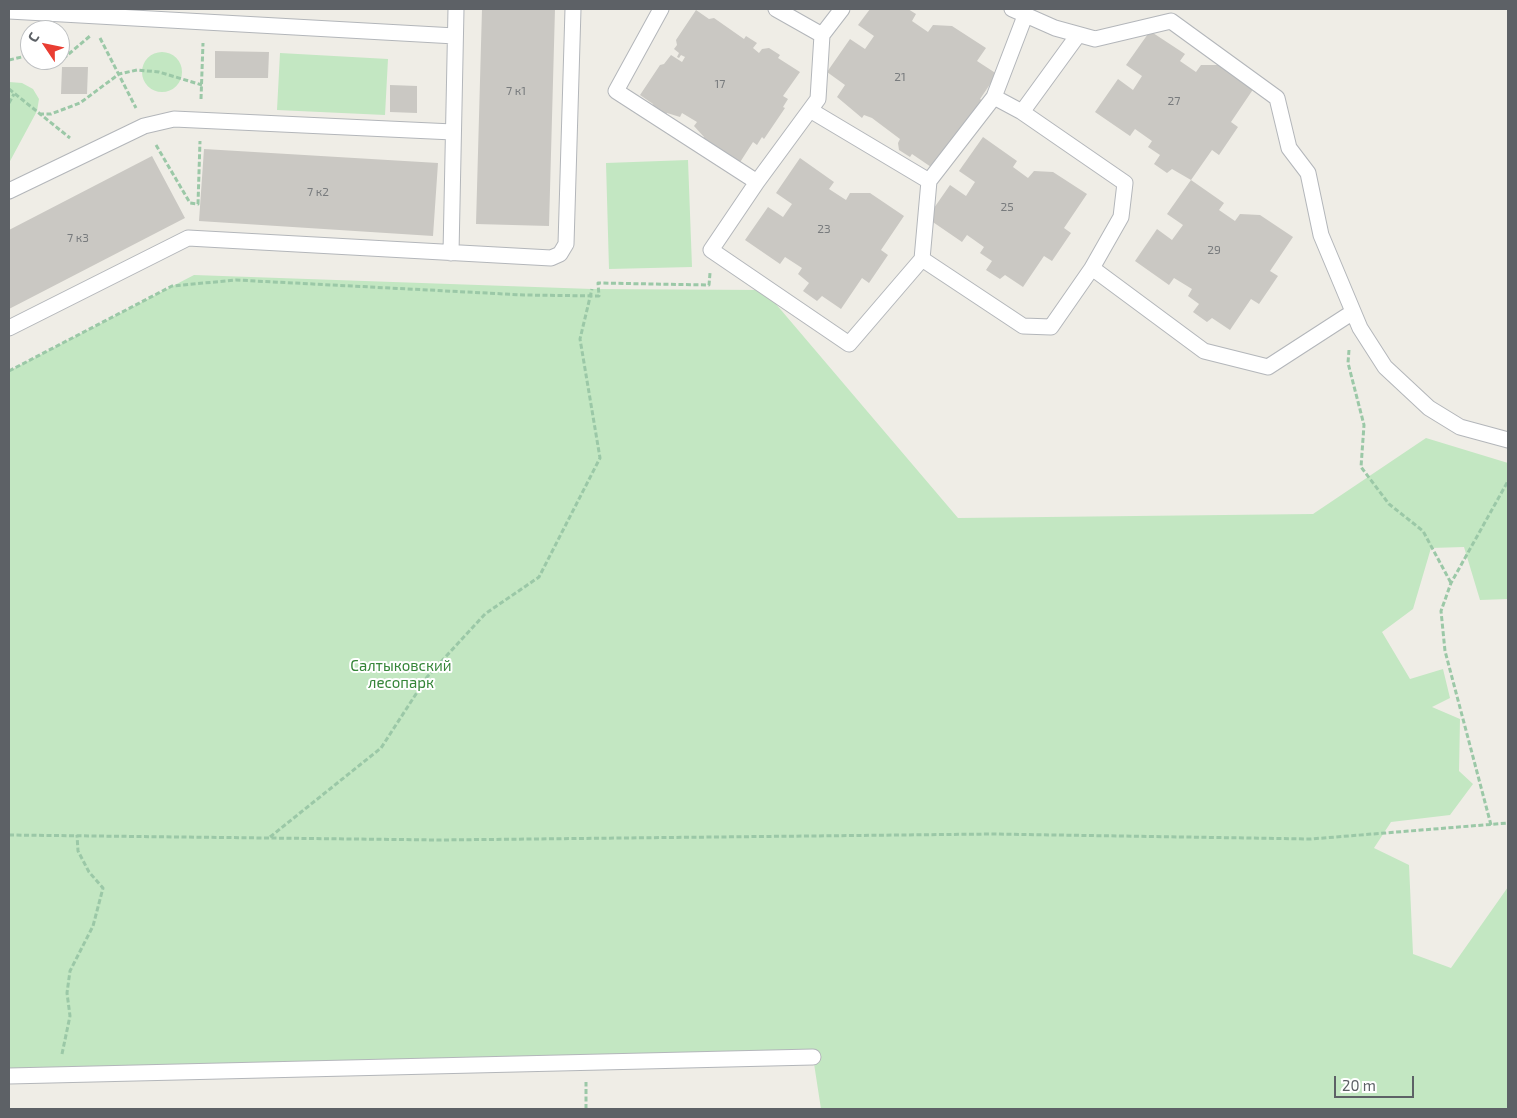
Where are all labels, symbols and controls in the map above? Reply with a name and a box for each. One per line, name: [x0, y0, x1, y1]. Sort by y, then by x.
north arrow: [20, 20, 70, 70]
text: С: [24, 29, 42, 45]
house number: 21: [894, 70, 906, 84]
house number: 17: [715, 77, 725, 91]
house number: 7 к1: [506, 84, 526, 98]
house number: 27: [1168, 94, 1180, 108]
house number: 7 к2: [307, 185, 329, 199]
house number: 25: [1000, 200, 1014, 214]
house number: 23: [817, 222, 831, 236]
house number: 7 к3: [67, 231, 89, 245]
house number: 29: [1207, 243, 1221, 257]
park label: Салтыковский лесопарк: [350, 657, 452, 692]
scale bar: [1337, 1066, 1417, 1098]
text: 20 m: [1342, 1076, 1376, 1094]

